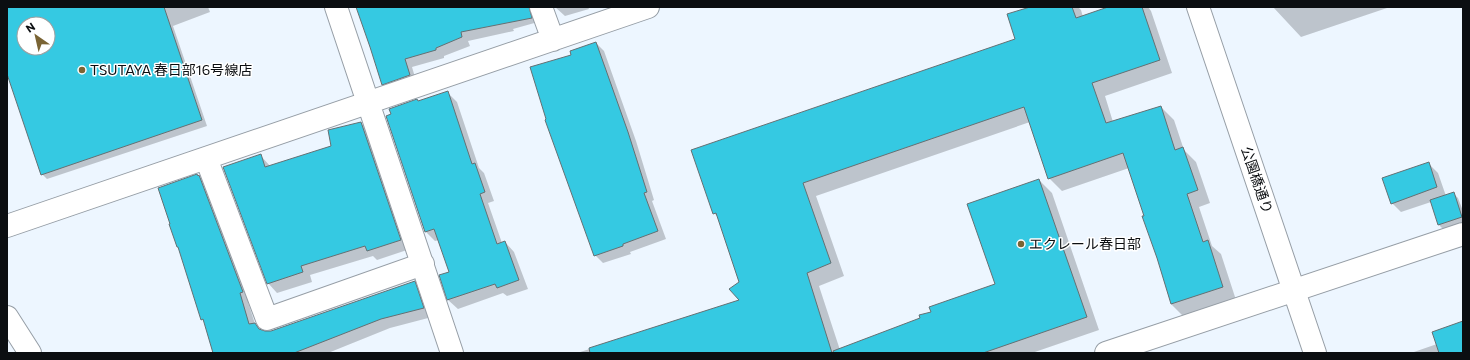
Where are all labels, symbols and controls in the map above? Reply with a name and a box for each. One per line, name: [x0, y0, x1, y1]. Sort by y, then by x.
north arrow: [16, 16, 56, 56]
text: N: [23, 20, 37, 35]
place label: TSUTAYA 春日部16号線店: [90, 61, 252, 78]
marker: TSUTAYA 春日部16号線店: [77, 65, 87, 75]
street label: 公園橋通り: [1238, 144, 1277, 216]
place label: エクレール春日部: [1029, 235, 1141, 252]
marker: エクレール春日部: [1016, 239, 1026, 249]

